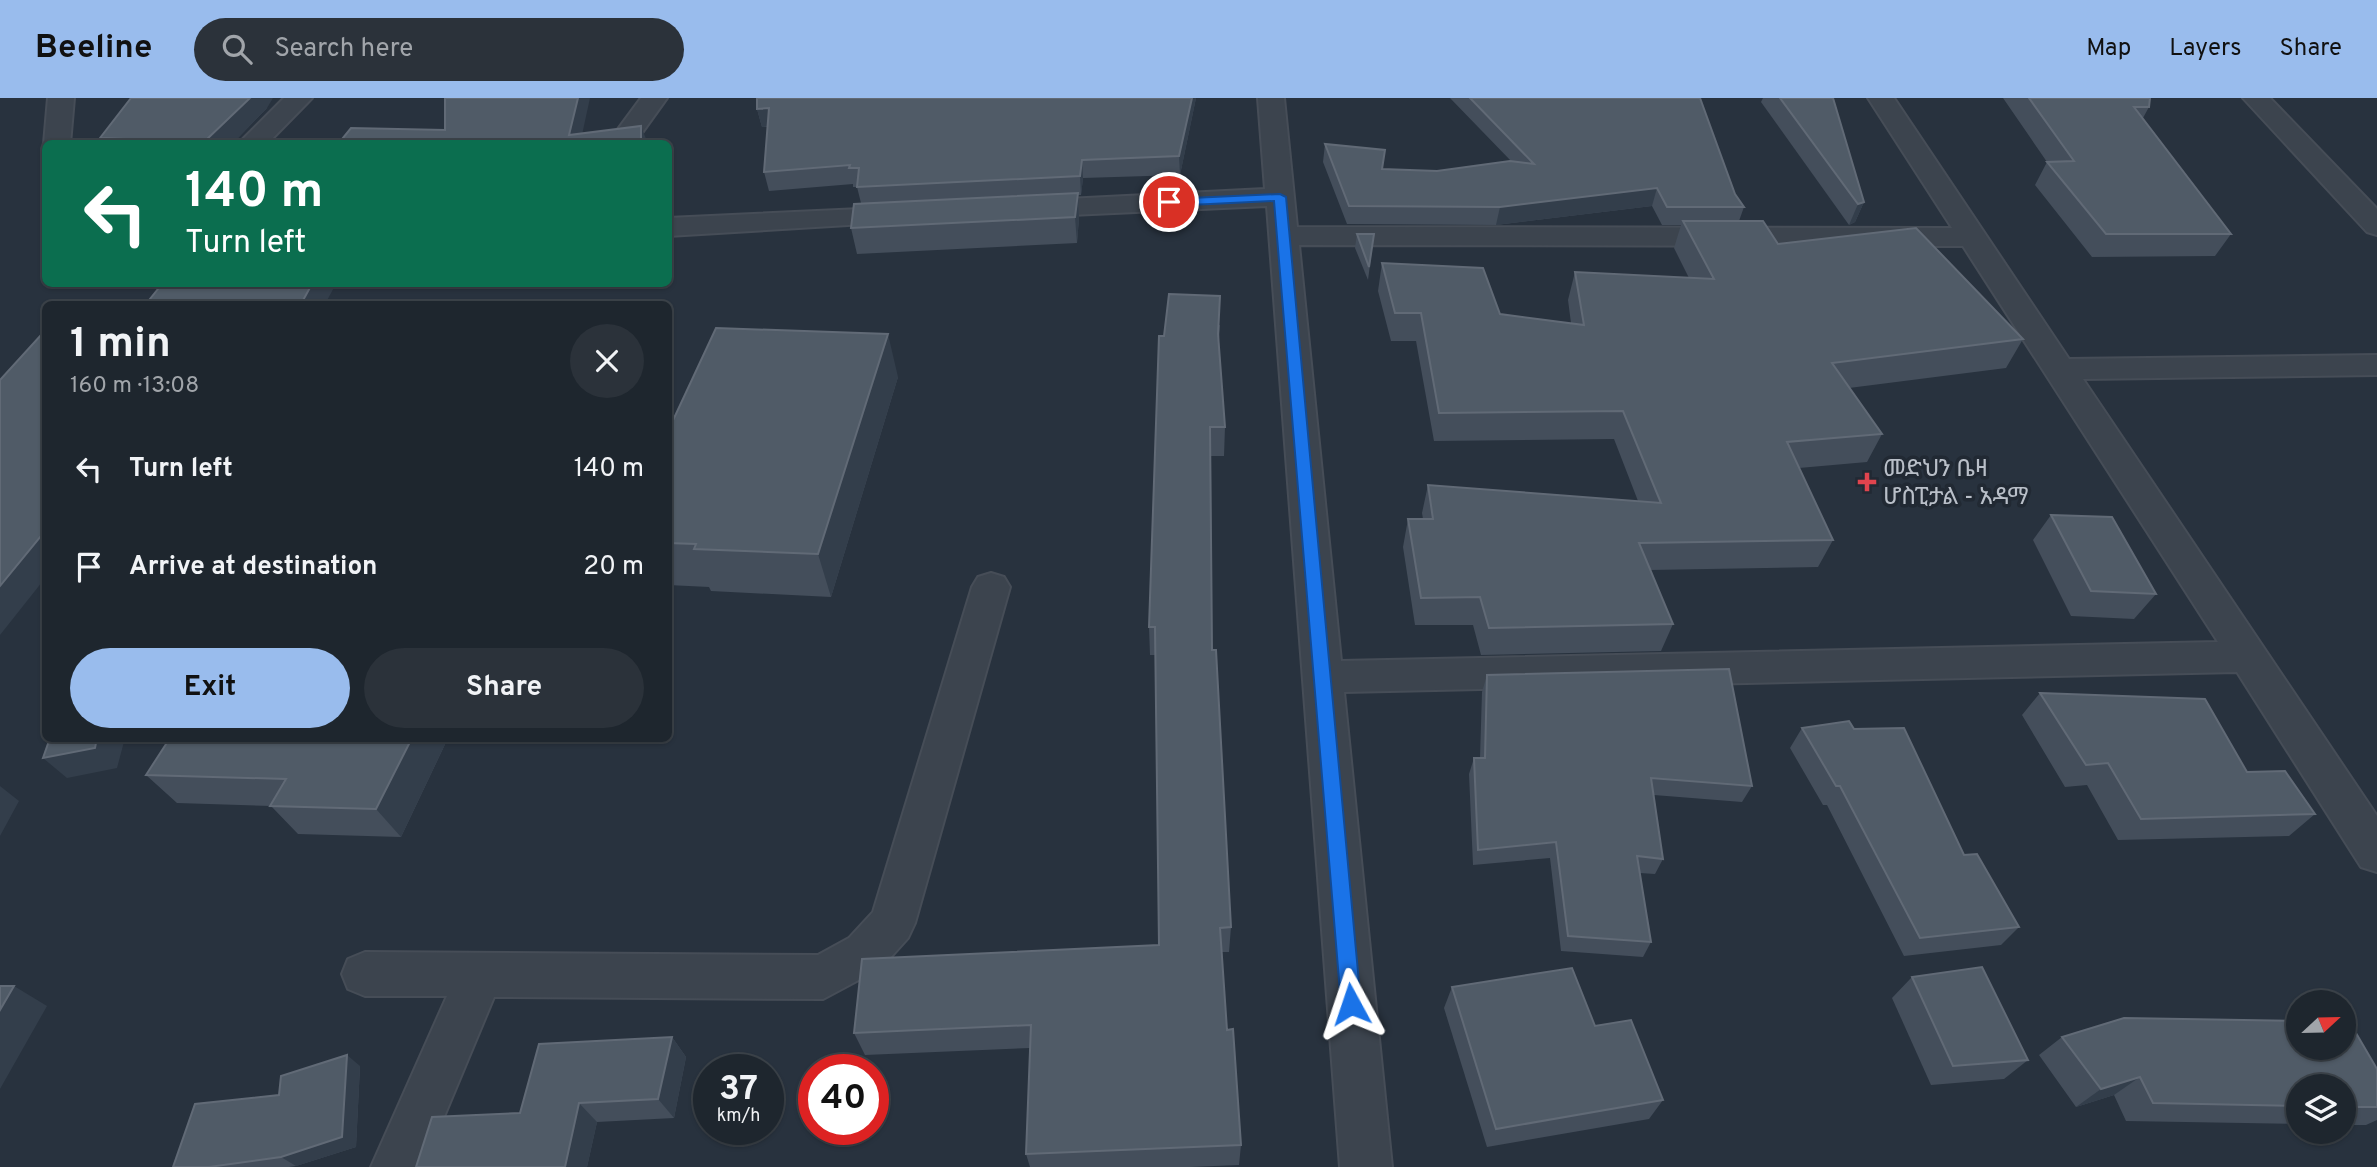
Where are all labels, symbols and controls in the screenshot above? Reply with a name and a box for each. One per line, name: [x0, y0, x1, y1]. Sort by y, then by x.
search box: [194, 18, 684, 81]
text: Beeline: [35, 28, 152, 70]
icon: search: [218, 30, 256, 68]
text: Search here: [274, 33, 413, 66]
text: Map: [2086, 34, 2131, 64]
text: Layers: [2169, 34, 2241, 64]
text: Share: [2279, 34, 2342, 64]
text: 140 m: [185, 163, 324, 225]
icon: left: [70, 168, 161, 259]
pin: [1139, 172, 1199, 232]
icon: arrive: [1150, 183, 1188, 221]
text: Turn left: [185, 224, 306, 264]
text: 1 min: [70, 319, 171, 372]
button: close: [570, 324, 644, 398]
text: 160 m · 13:08: [70, 372, 199, 401]
icon: left: [70, 450, 108, 488]
text: Turn left: [129, 453, 233, 486]
text: 140 m: [574, 453, 644, 486]
place label: መድህን ቤዛ ሆስፒታል - አዳማ: [1883, 455, 2029, 513]
marker: መድህን ቤዛ ሆስፒታል - አዳማ: [1857, 472, 1877, 492]
icon: arrive: [70, 548, 108, 586]
text: Arrive at destination: [129, 551, 377, 584]
text: 20 m: [583, 551, 644, 584]
button: Exit: [70, 648, 350, 728]
button: Share: [364, 648, 644, 728]
position arrow: [1314, 967, 1388, 1041]
north arrow: [2286, 990, 2356, 1060]
map controls: [2286, 990, 2356, 1144]
speed limit sign: 40: [798, 1054, 889, 1145]
text: 37: [719, 1068, 758, 1112]
button: layers: [2286, 1074, 2356, 1144]
text: km/h: [717, 1105, 760, 1128]

